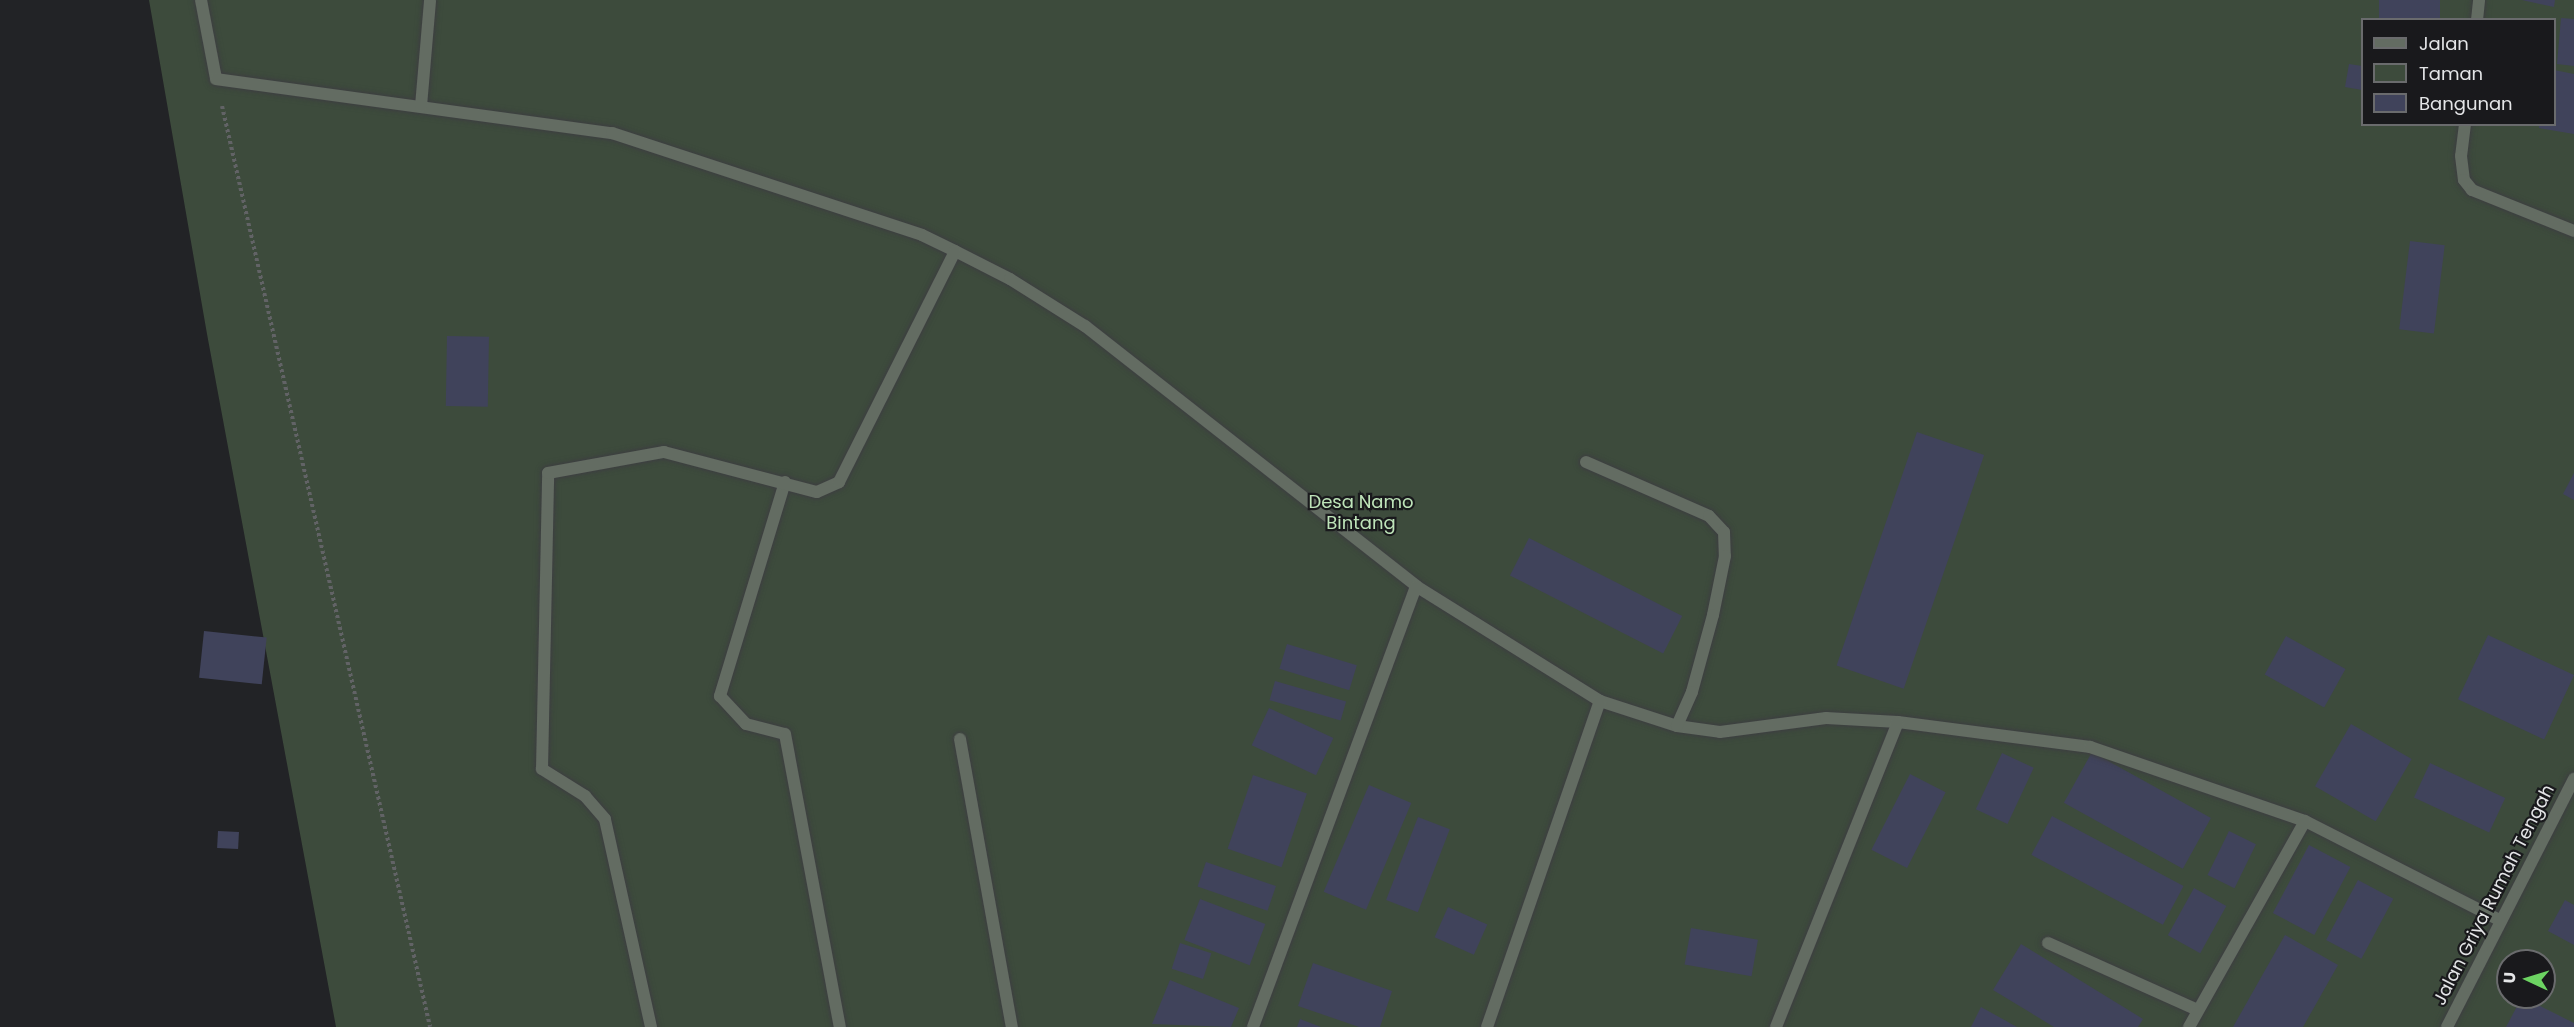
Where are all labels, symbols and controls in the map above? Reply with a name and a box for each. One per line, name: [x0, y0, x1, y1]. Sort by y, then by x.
legend: [2361, 18, 2556, 126]
text: Jalan: [2419, 31, 2469, 56]
text: Taman: [2419, 61, 2483, 86]
text: Bangunan: [2419, 91, 2513, 116]
park label: Desa Namo Bintang: [1308, 492, 1414, 534]
street label: Jalan Griya Rumah Tengah: [2429, 781, 2559, 1009]
north arrow: [2496, 949, 2556, 1009]
text: U: [2498, 971, 2521, 984]

